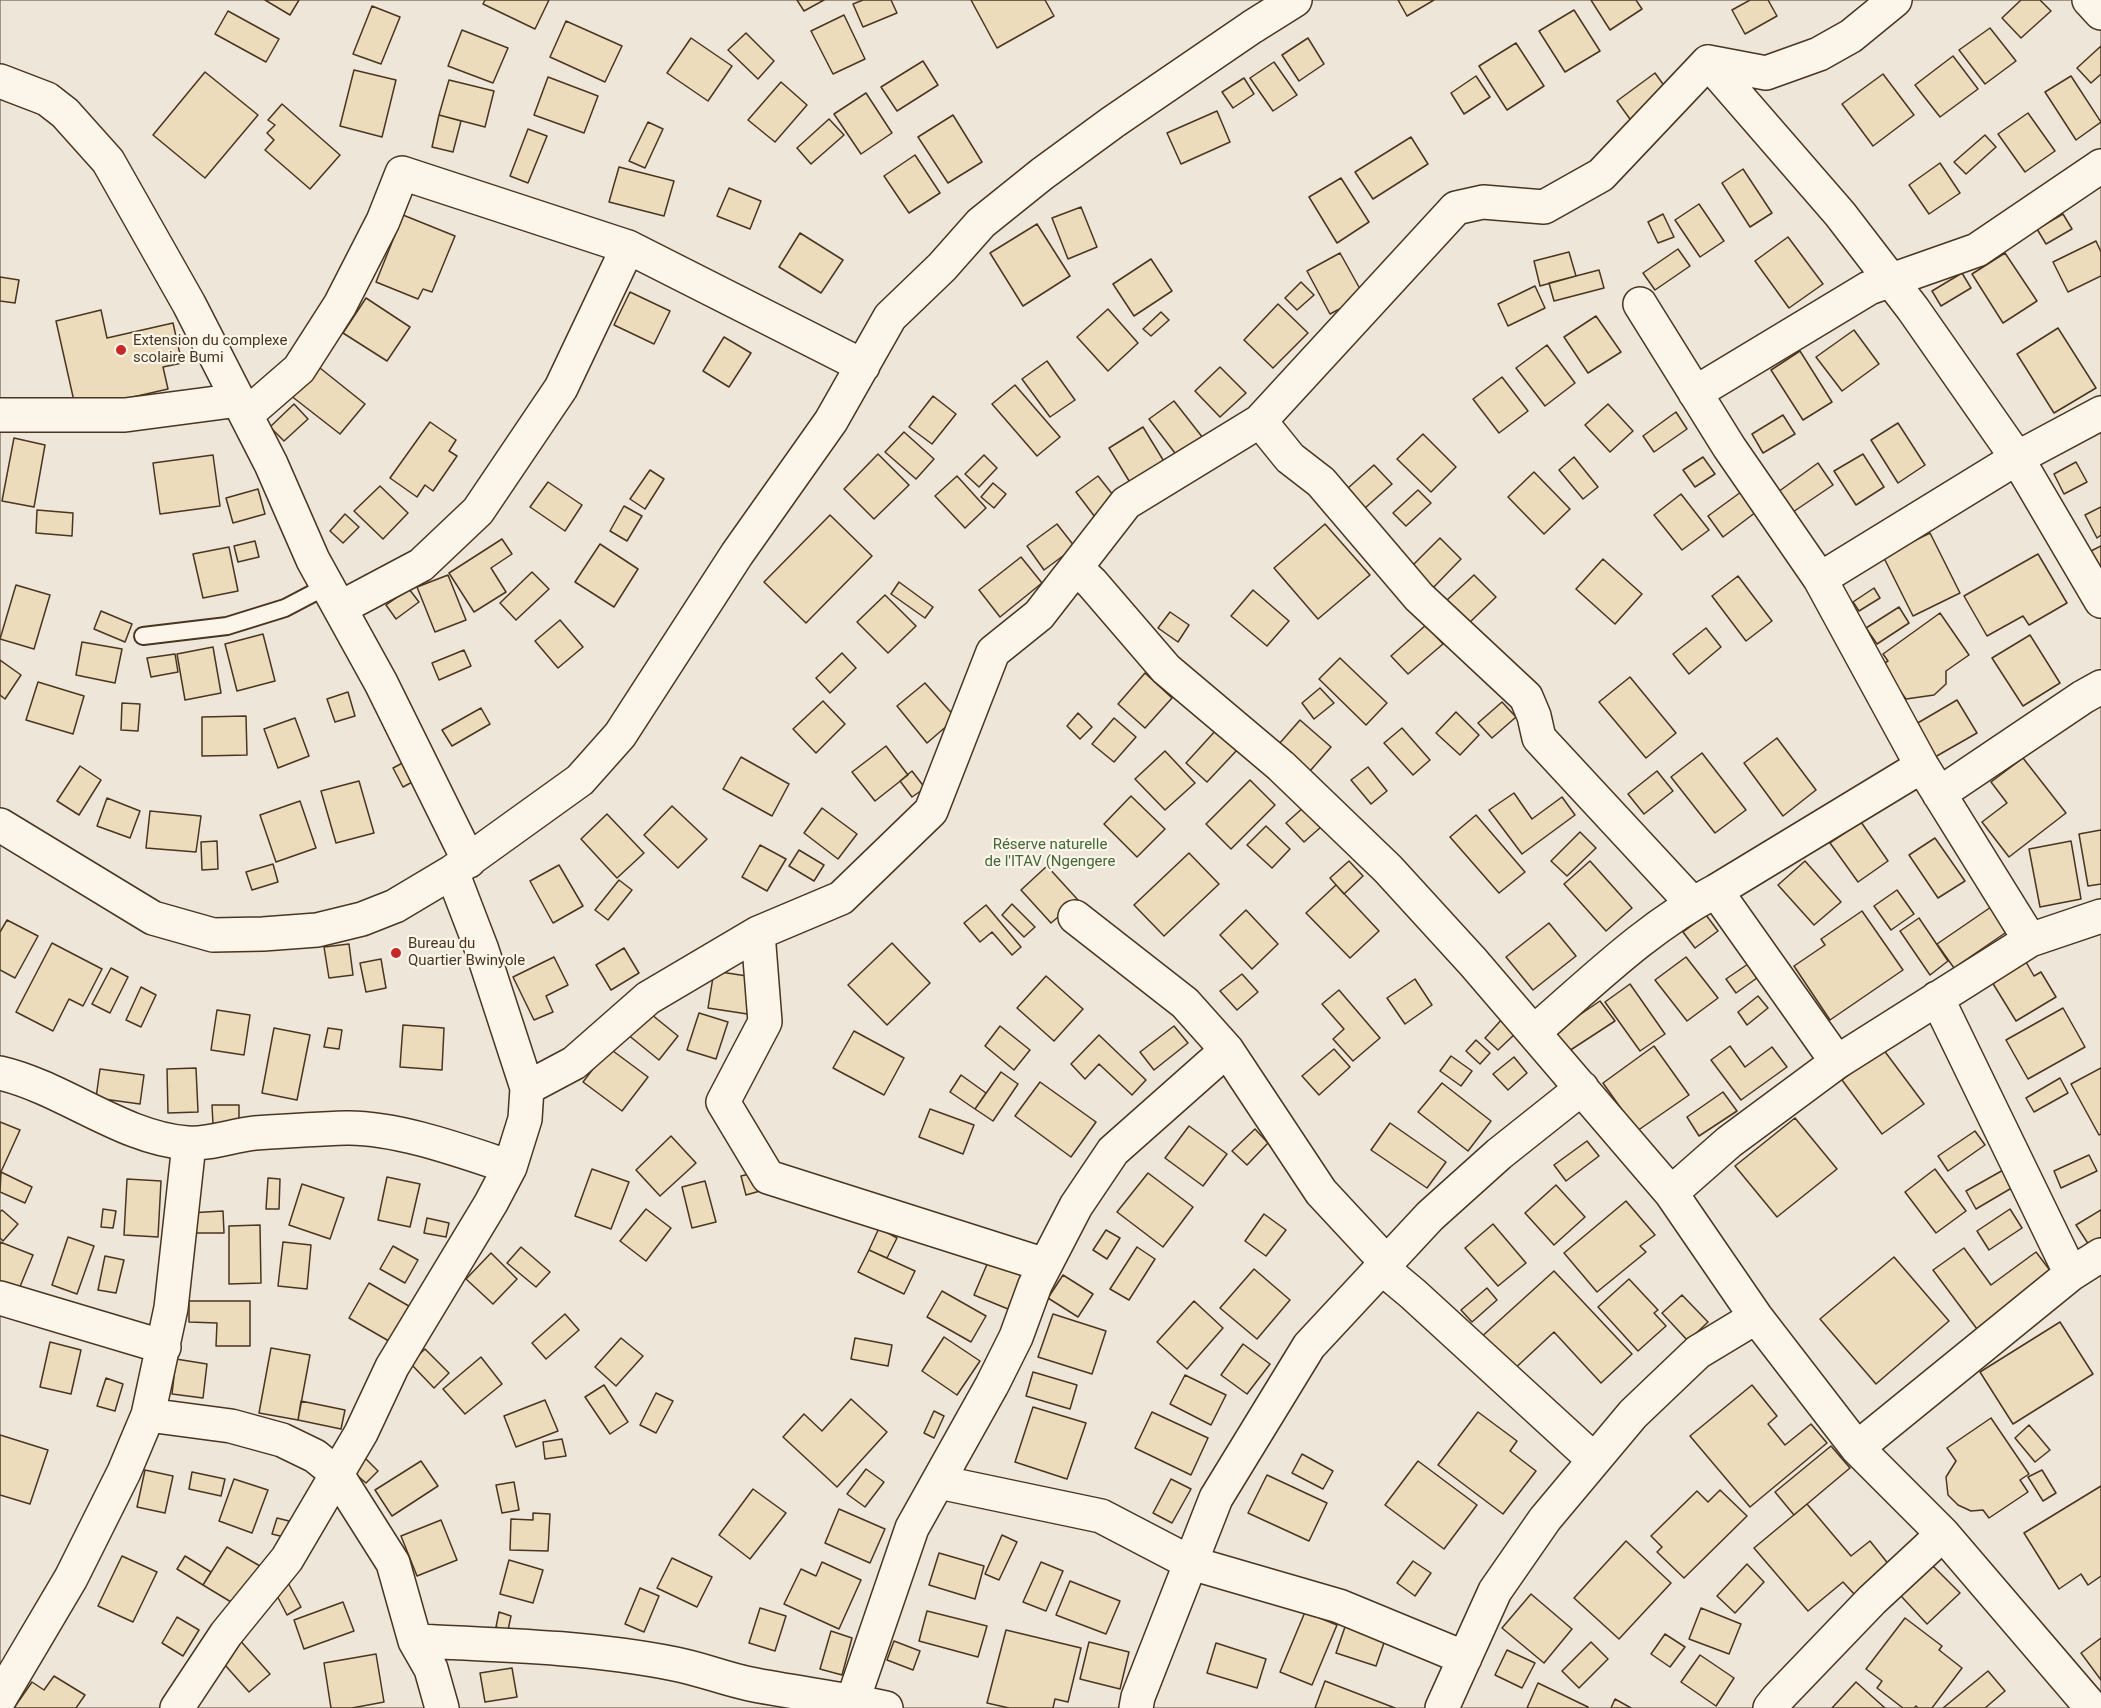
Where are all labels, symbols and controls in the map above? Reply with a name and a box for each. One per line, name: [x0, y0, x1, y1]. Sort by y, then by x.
place label: Extension du complexe scolaire Bumi: [133, 332, 287, 367]
marker: Extension du complexe scolaire Bumi: [114, 343, 128, 357]
park label: Réserve naturelle de l'ITAV (Ngengere: [985, 836, 1115, 871]
place label: Bureau du Quartier Bwinyole: [408, 935, 525, 970]
marker: Bureau du Quartier Bwinyole: [389, 946, 403, 960]

